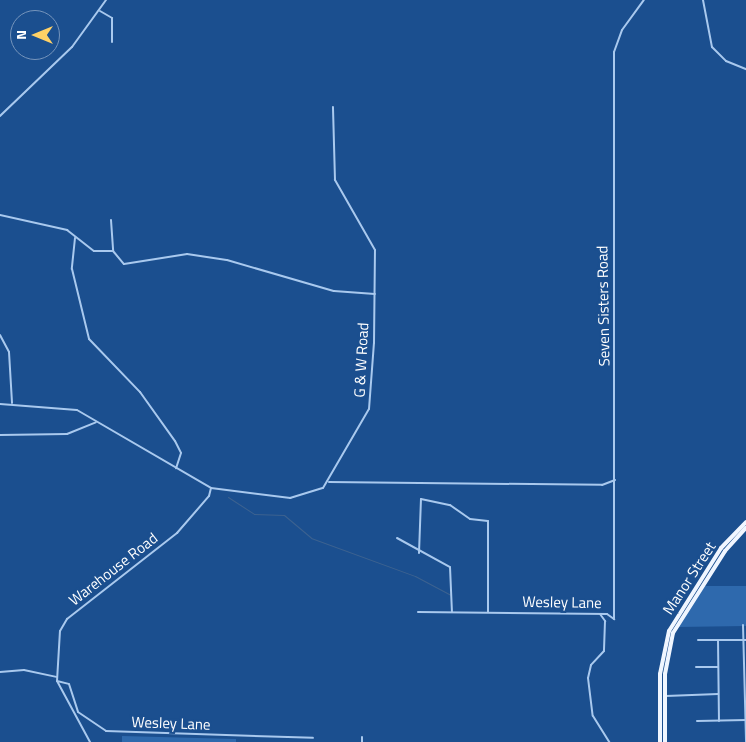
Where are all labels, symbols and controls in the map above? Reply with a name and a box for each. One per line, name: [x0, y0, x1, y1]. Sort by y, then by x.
north arrow: [10, 10, 60, 60]
text: N: [10, 30, 31, 40]
street label: Seven Sisters Road: [593, 245, 613, 367]
street label: G & W Road: [350, 322, 372, 398]
street label: Warehouse Road: [65, 529, 161, 609]
street label: Manor Street: [659, 538, 719, 618]
street label: Wesley Lane: [522, 592, 602, 612]
street label: Wesley Lane: [131, 713, 211, 733]

